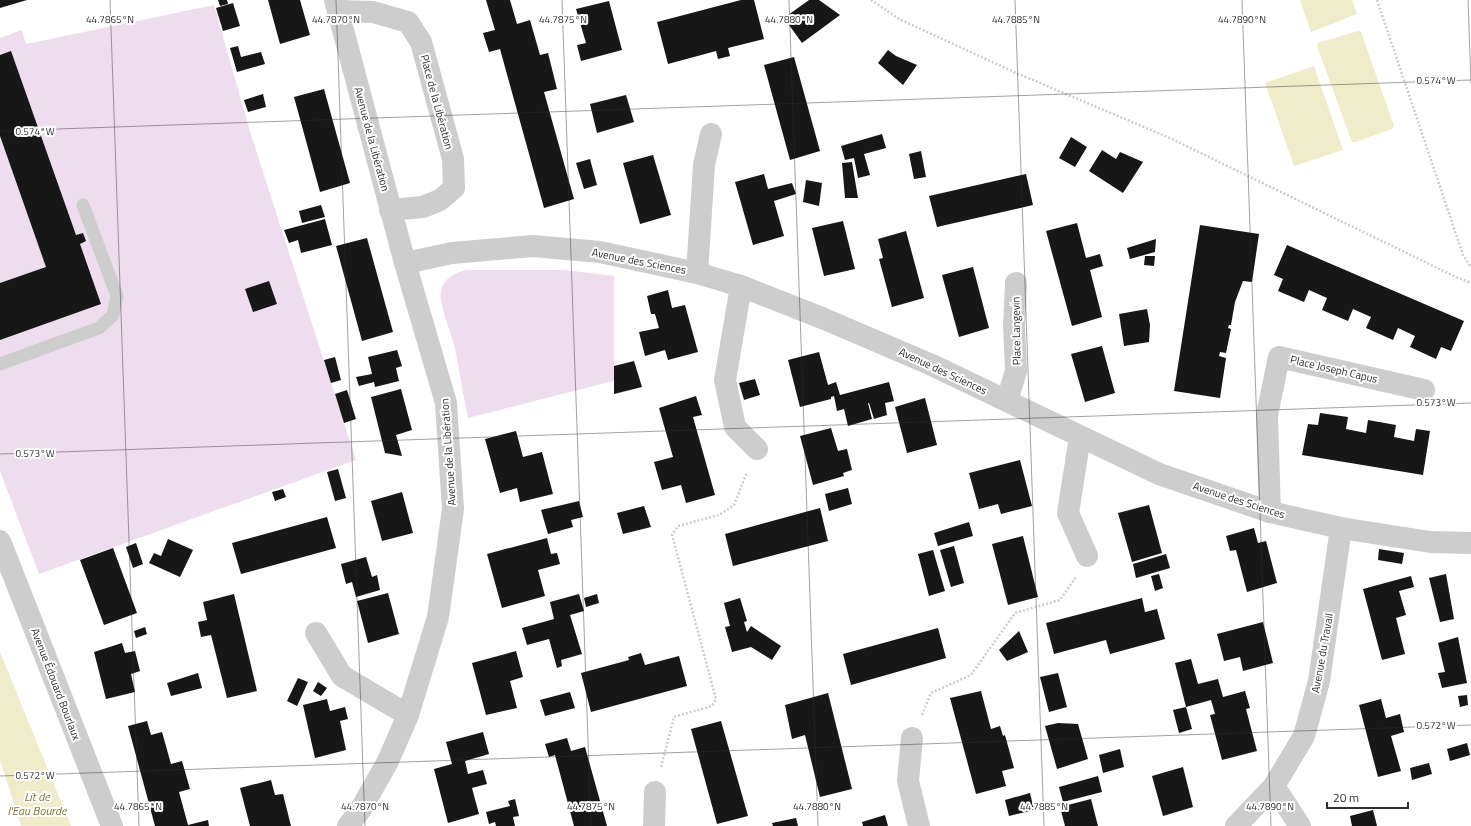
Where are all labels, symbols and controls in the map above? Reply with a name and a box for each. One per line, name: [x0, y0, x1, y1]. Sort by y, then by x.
text: 44.7865°N: [86, 12, 134, 27]
text: 44.7870°N: [312, 12, 360, 27]
text: 44.7875°N: [539, 12, 587, 27]
text: 44.7880°N: [765, 12, 813, 27]
text: 44.7885°N: [992, 12, 1040, 27]
text: 44.7890°N: [1218, 12, 1266, 27]
street label: Place de la Libération: [417, 53, 457, 151]
text: 0.574°W: [1416, 73, 1456, 88]
street label: Avenue de la Libération: [350, 85, 394, 193]
text: 0.574°W: [15, 124, 55, 139]
street label: Avenue des Sciences: [590, 244, 688, 278]
street label: Place Langevin: [1007, 296, 1025, 365]
street label: Avenue des Sciences: [896, 344, 990, 398]
street label: Place Joseph Capus: [1289, 351, 1379, 387]
text: 0.573°W: [1416, 395, 1456, 410]
street label: Avenue de la Libération: [436, 398, 460, 506]
text: 0.573°W: [15, 446, 55, 461]
street label: Avenue des Sciences: [1191, 478, 1287, 522]
street label: Avenue du Travail: [1307, 612, 1337, 694]
street label: Avenue Édouard Bourlaux: [27, 626, 85, 742]
text: 0.572°W: [1416, 718, 1456, 733]
text: 0.572°W: [15, 768, 55, 783]
scale bar: [1327, 784, 1408, 810]
water label: Lit de l'Eau Bourde: [7, 787, 68, 820]
text: 20 m: [1333, 788, 1359, 807]
text: 44.7865°N: [114, 799, 162, 814]
text: 44.7870°N: [341, 799, 389, 814]
text: 44.7875°N: [567, 799, 615, 814]
text: 44.7880°N: [793, 799, 841, 814]
text: 44.7885°N: [1020, 799, 1068, 814]
text: 44.7890°N: [1246, 799, 1294, 814]

